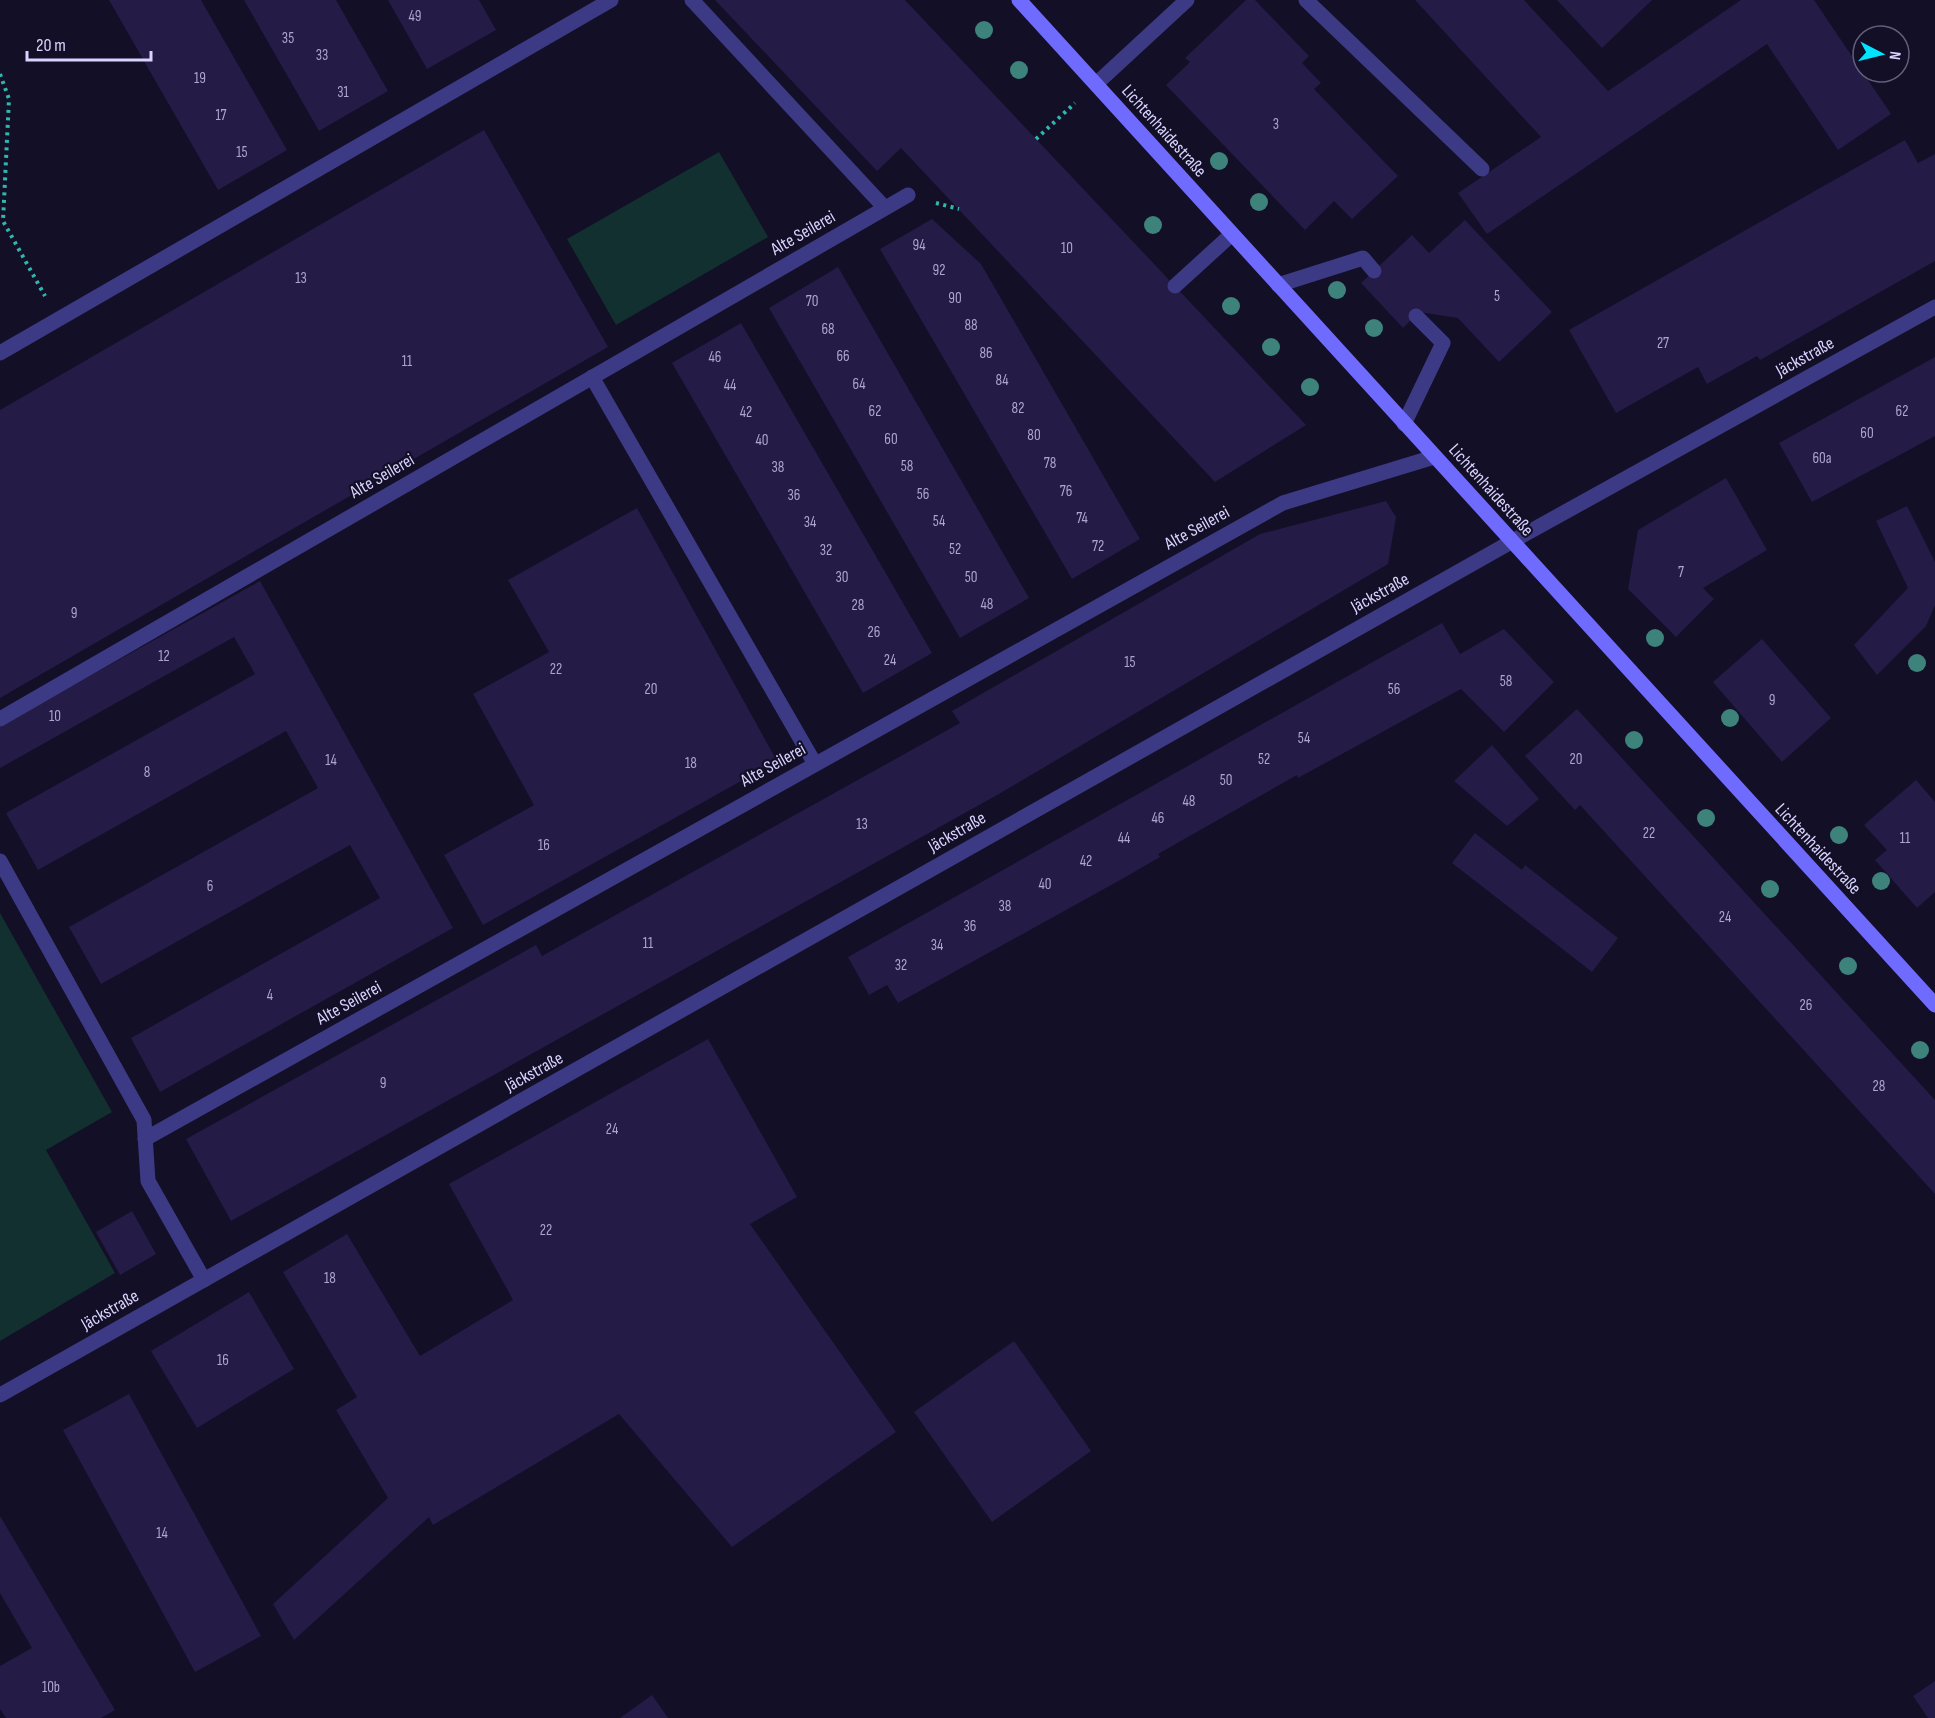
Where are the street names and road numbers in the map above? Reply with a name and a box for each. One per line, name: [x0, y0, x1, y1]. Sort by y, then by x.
street label: Lichtenhaidestraße: [1117, 81, 1211, 181]
street label: Alte Seilerei: [766, 206, 839, 260]
street label: Jäckstraße: [1771, 333, 1838, 382]
street label: Lichtenhaidestraße: [1444, 440, 1538, 540]
street label: Alte Seilerei: [345, 449, 418, 503]
street label: Alte Seilerei: [1160, 502, 1233, 555]
street label: Jäckstraße: [1346, 569, 1413, 618]
street label: Alte Seilerei: [736, 739, 809, 792]
street label: Lichtenhaidestraße: [1771, 799, 1865, 899]
street label: Jäckstraße: [924, 807, 990, 857]
street label: Alte Seilerei: [312, 977, 385, 1030]
street label: Jäckstraße: [500, 1048, 567, 1097]
street label: Jäckstraße: [77, 1285, 143, 1335]

